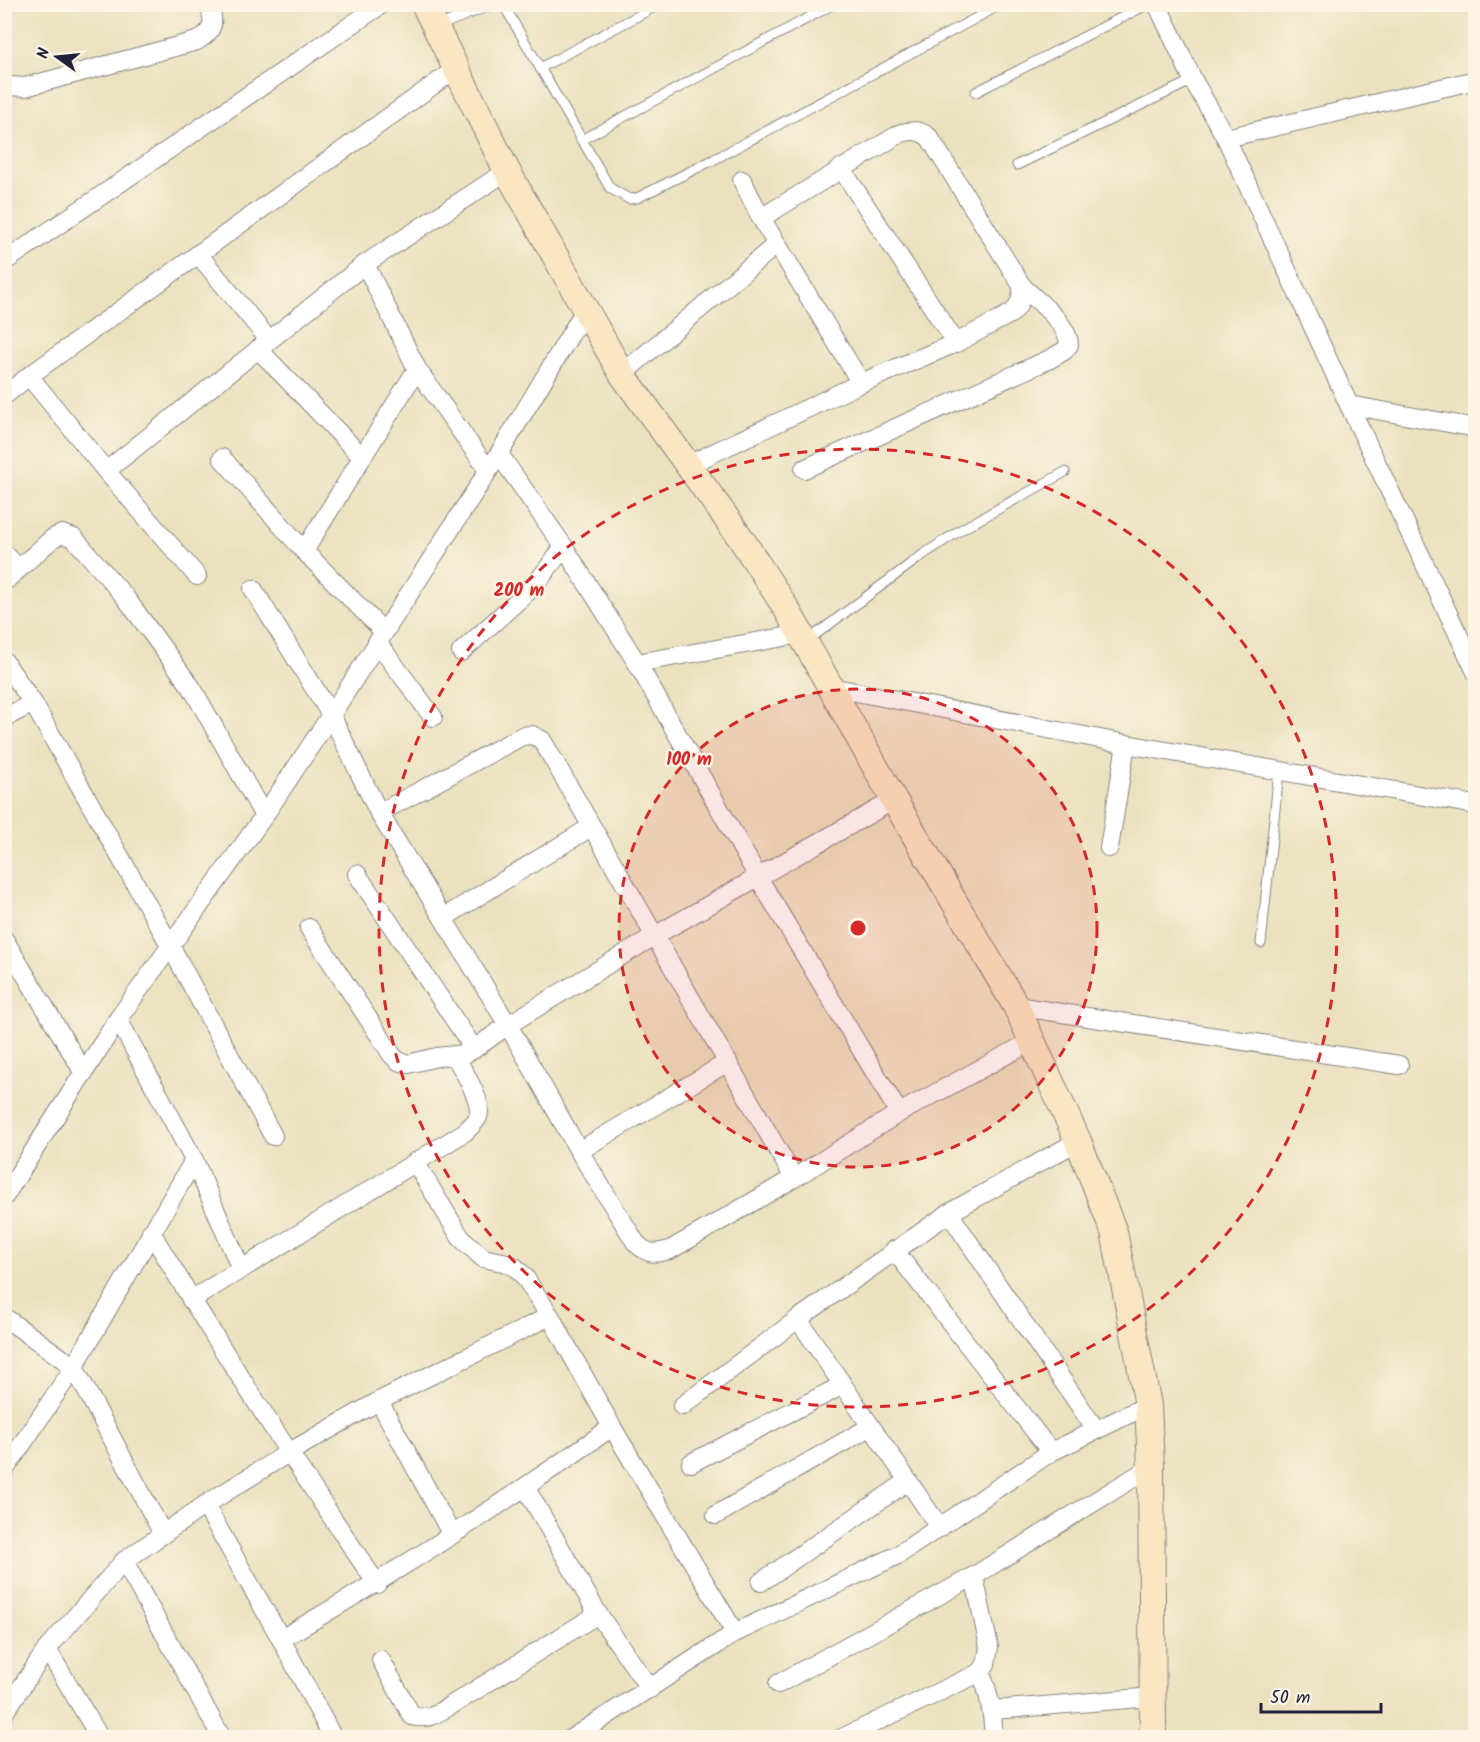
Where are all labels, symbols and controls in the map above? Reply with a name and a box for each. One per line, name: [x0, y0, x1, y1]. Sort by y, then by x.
north arrow: [27, 27, 87, 87]
text: N: [31, 45, 57, 62]
text: 200 m: [494, 577, 545, 606]
text: 100 m: [666, 746, 712, 775]
centre of rings: [848, 918, 868, 938]
scale bar: [1261, 1676, 1381, 1714]
text: 50 m: [1270, 1684, 1310, 1713]

